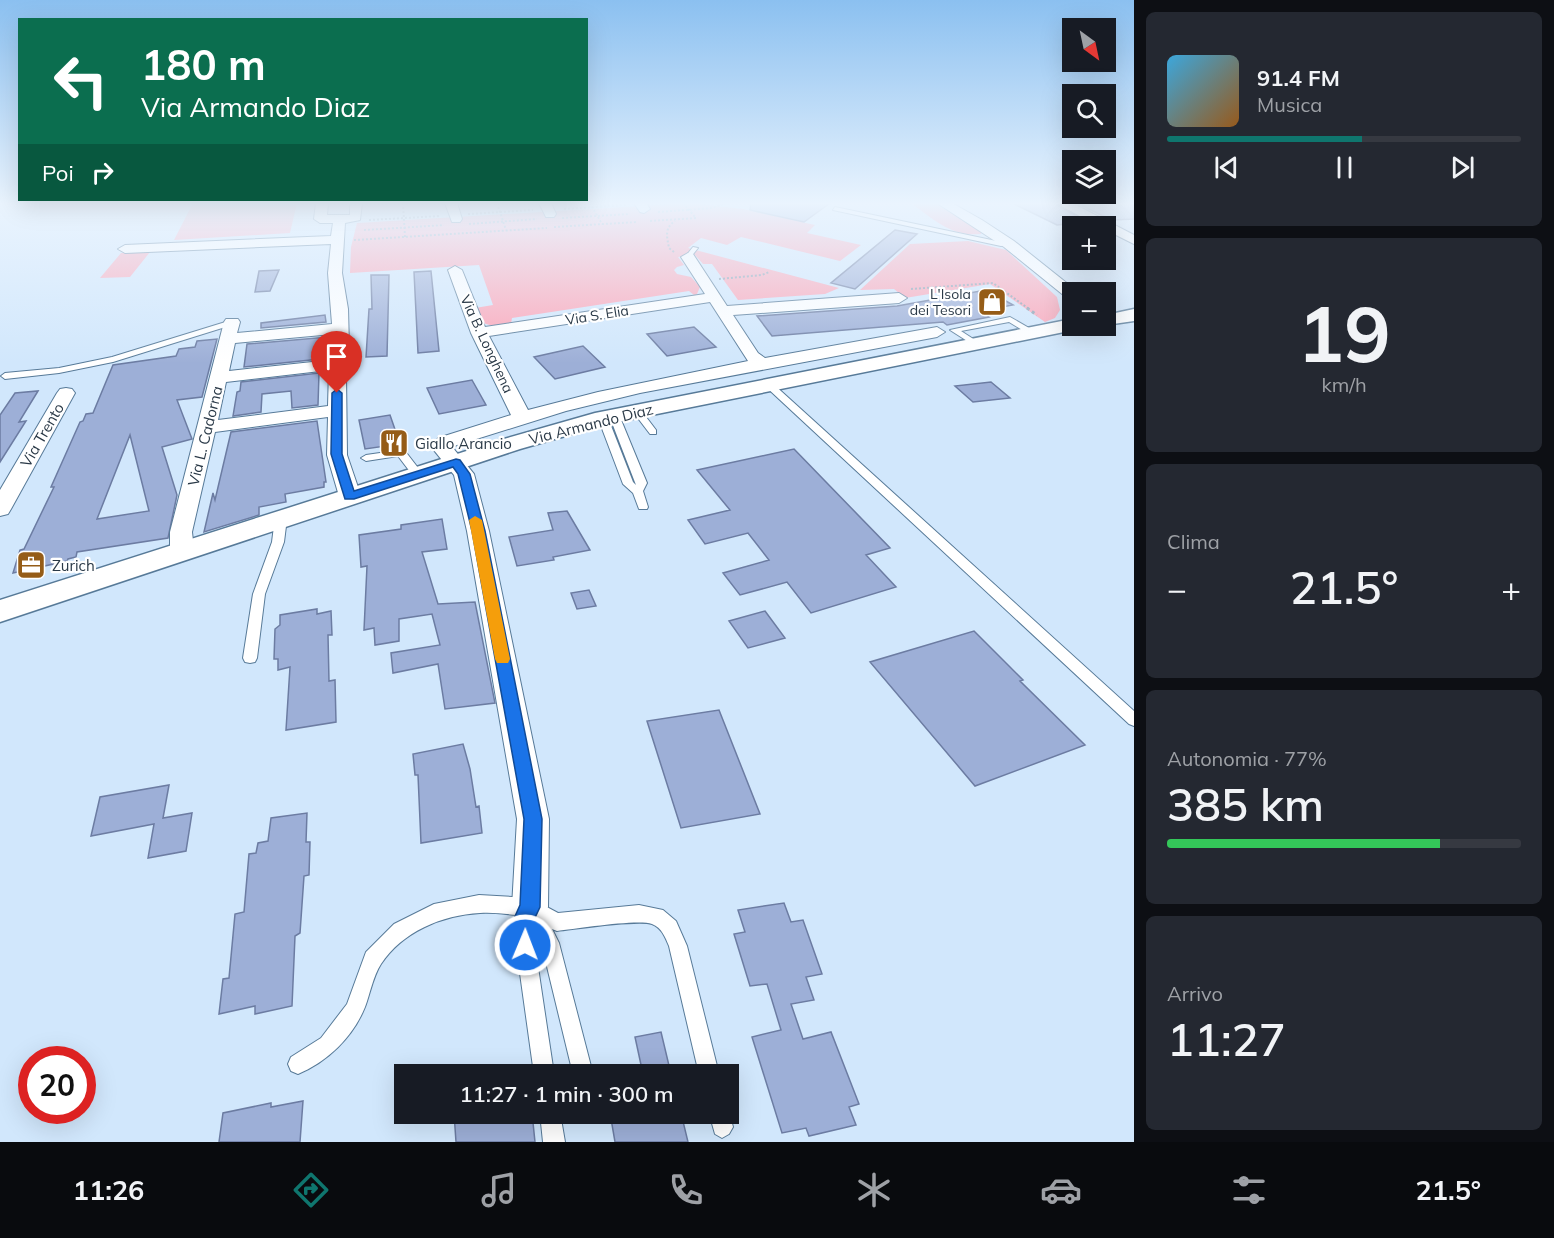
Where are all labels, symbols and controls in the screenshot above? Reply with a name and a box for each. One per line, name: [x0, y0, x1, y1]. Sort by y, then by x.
north arrow: [1062, 18, 1116, 72]
map controls: [1062, 18, 1116, 336]
text: 180 m: [141, 38, 266, 91]
icon: left: [42, 42, 120, 120]
text: 91.4 FM: [1257, 64, 1340, 92]
button: search: [1062, 84, 1116, 138]
text: Via Armando Diaz: [141, 90, 370, 124]
text: Musica: [1257, 92, 1322, 117]
button: layers: [1062, 150, 1116, 204]
icon: previous: [1210, 151, 1243, 184]
icon: pause: [1328, 151, 1361, 184]
icon: next: [1446, 151, 1479, 184]
icon: right: [86, 156, 119, 189]
text: Poi: [42, 159, 74, 187]
button: +: [1062, 216, 1116, 270]
button: −: [1062, 282, 1116, 336]
text: 19: [1297, 284, 1391, 382]
place label: L'Isola dei Tesori: [910, 285, 971, 319]
shop icon: L'Isola dei Tesori: [976, 286, 1008, 318]
street label: Via B. Longhena: [456, 292, 518, 396]
street label: Via S. Elia: [564, 301, 630, 329]
pin: [311, 331, 362, 393]
icon: arrive: [320, 340, 353, 373]
text: km/h: [1321, 372, 1367, 397]
street label: Via L. Cadorna: [183, 384, 227, 488]
street label: Via Armando Diaz: [527, 399, 655, 449]
street label: Via Trento: [16, 400, 68, 470]
restaurant icon: Giallo Arancio: [378, 427, 410, 459]
place label: Giallo Arancio: [415, 434, 512, 453]
text: Clima: [1167, 529, 1220, 554]
office icon: Zurich: [15, 549, 47, 581]
place label: Zurich: [52, 556, 95, 575]
text: 21.5°: [1290, 559, 1398, 615]
text: −: [1167, 568, 1187, 609]
text: +: [1501, 568, 1521, 609]
text: Autonomia · 77%: [1167, 746, 1327, 771]
text: 385 km: [1167, 776, 1324, 832]
position arrow: [493, 913, 557, 977]
text: Arrivo: [1167, 981, 1223, 1006]
text: 11:27: [1167, 1011, 1286, 1067]
speed limit sign: 20: [18, 1046, 96, 1124]
text: 11:27 · 1 min · 300 m: [459, 1080, 674, 1108]
icon: directions: [290, 1169, 332, 1211]
icon: music: [478, 1169, 520, 1211]
icon: phone: [665, 1169, 707, 1211]
icon: climate: [853, 1169, 895, 1211]
icon: car: [1040, 1169, 1082, 1211]
icon: filters: [1228, 1169, 1270, 1211]
text: 11:26: [73, 1173, 144, 1207]
text: 21.5°: [1416, 1173, 1481, 1207]

